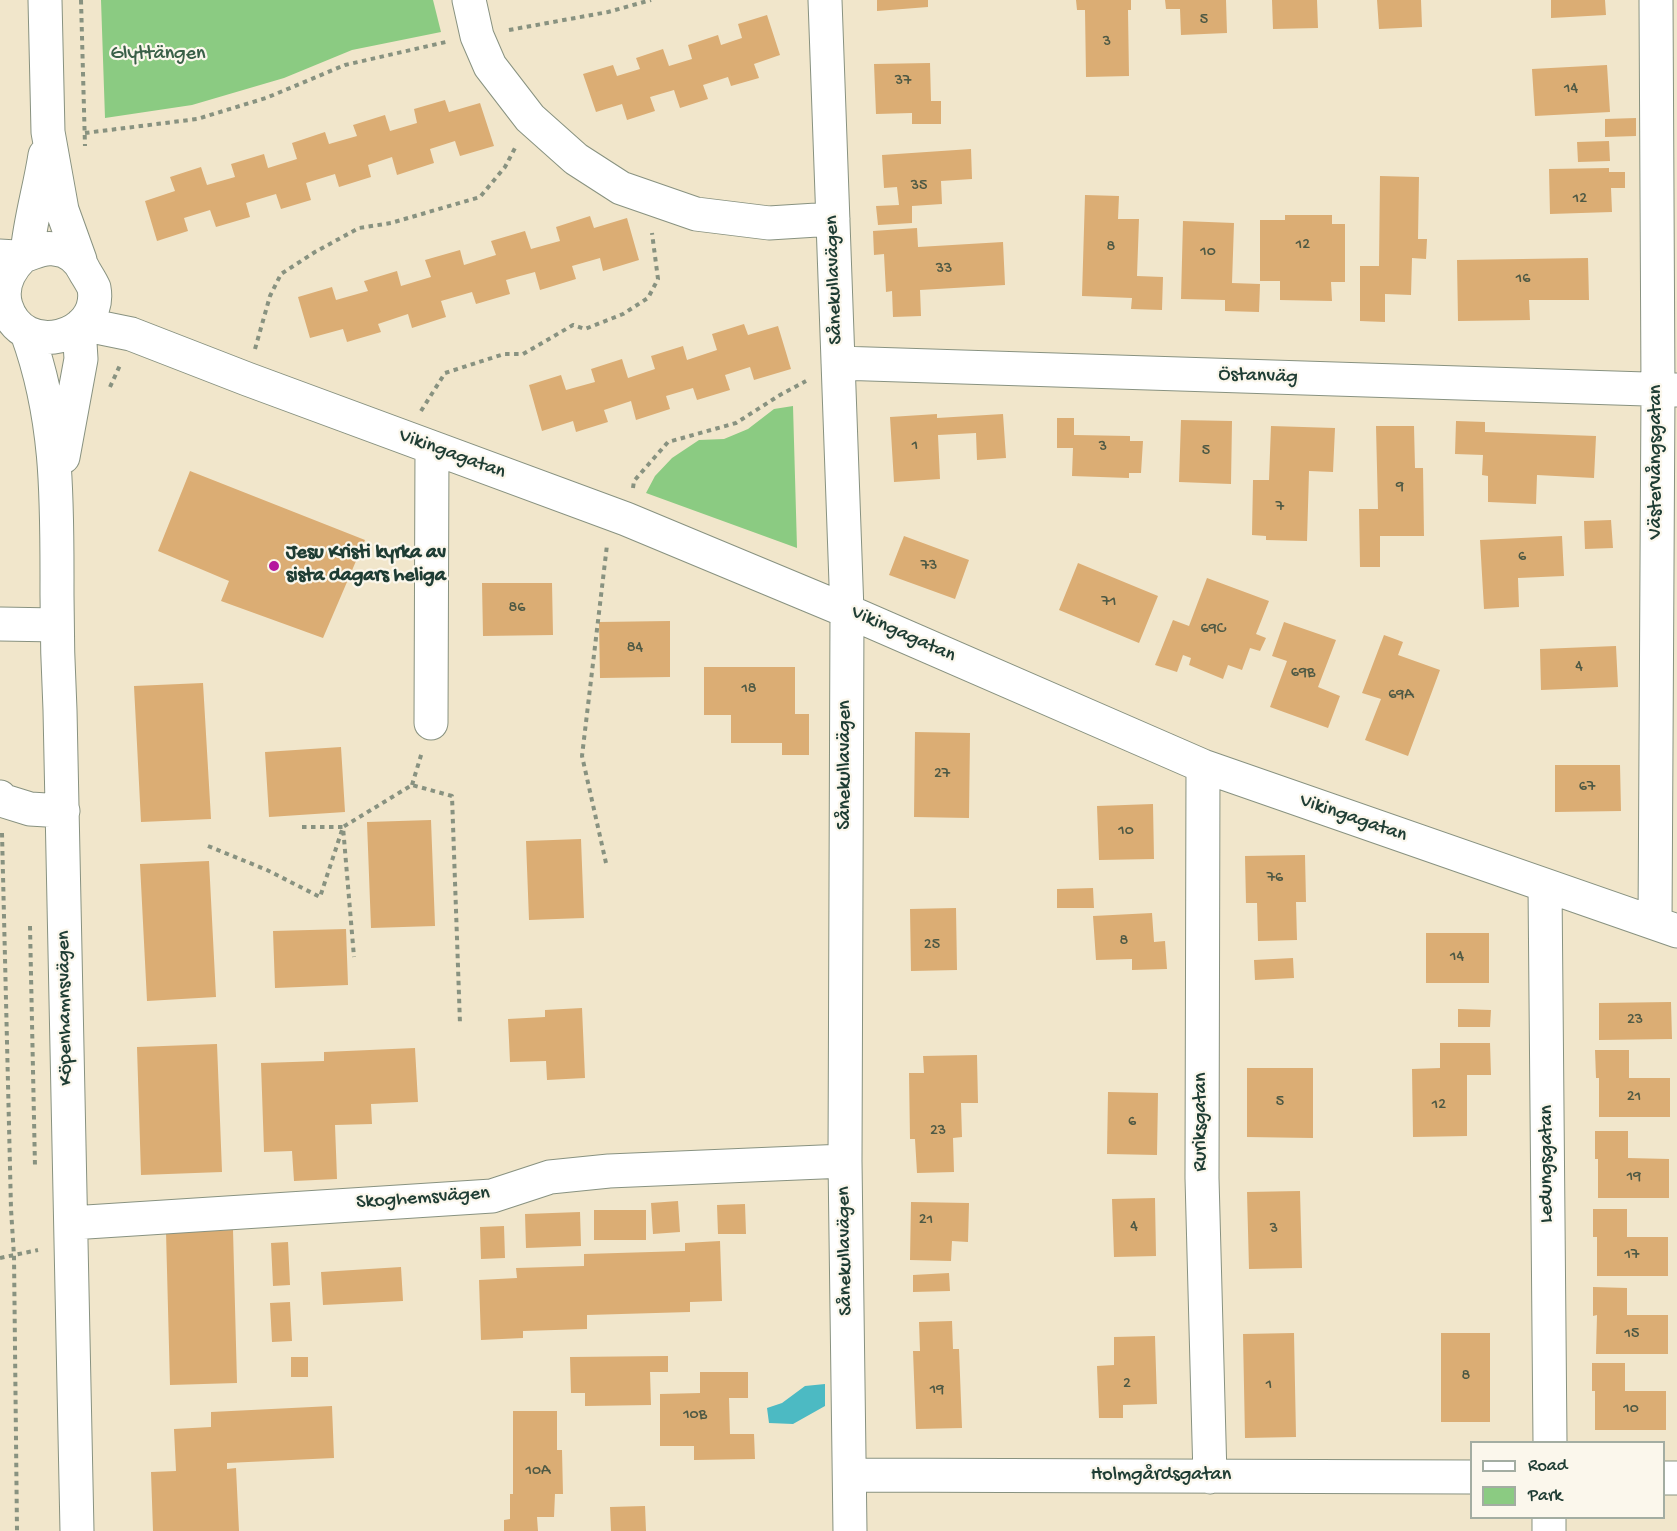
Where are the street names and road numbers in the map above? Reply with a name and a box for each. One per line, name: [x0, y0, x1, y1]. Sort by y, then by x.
street label: Sånekullavägen: [821, 215, 849, 345]
street label: Östanväg: [1218, 364, 1298, 390]
street label: Västervångsgatan: [1645, 385, 1669, 539]
street label: Vikingagatan: [395, 425, 509, 485]
street label: Vikingagatan: [847, 601, 959, 669]
street label: Sånekullavägen: [834, 700, 858, 830]
street label: Vikingagatan: [1296, 789, 1410, 849]
street label: Köpenhamnsvägen: [53, 930, 79, 1086]
street label: Ruriksgatan: [1190, 1073, 1214, 1171]
street label: Ledungsgatan: [1536, 1105, 1560, 1223]
street label: Skoghemsvägen: [355, 1182, 491, 1216]
street label: Sånekullavägen: [833, 1186, 859, 1316]
street label: Holmgårdsgatan: [1091, 1464, 1231, 1488]

